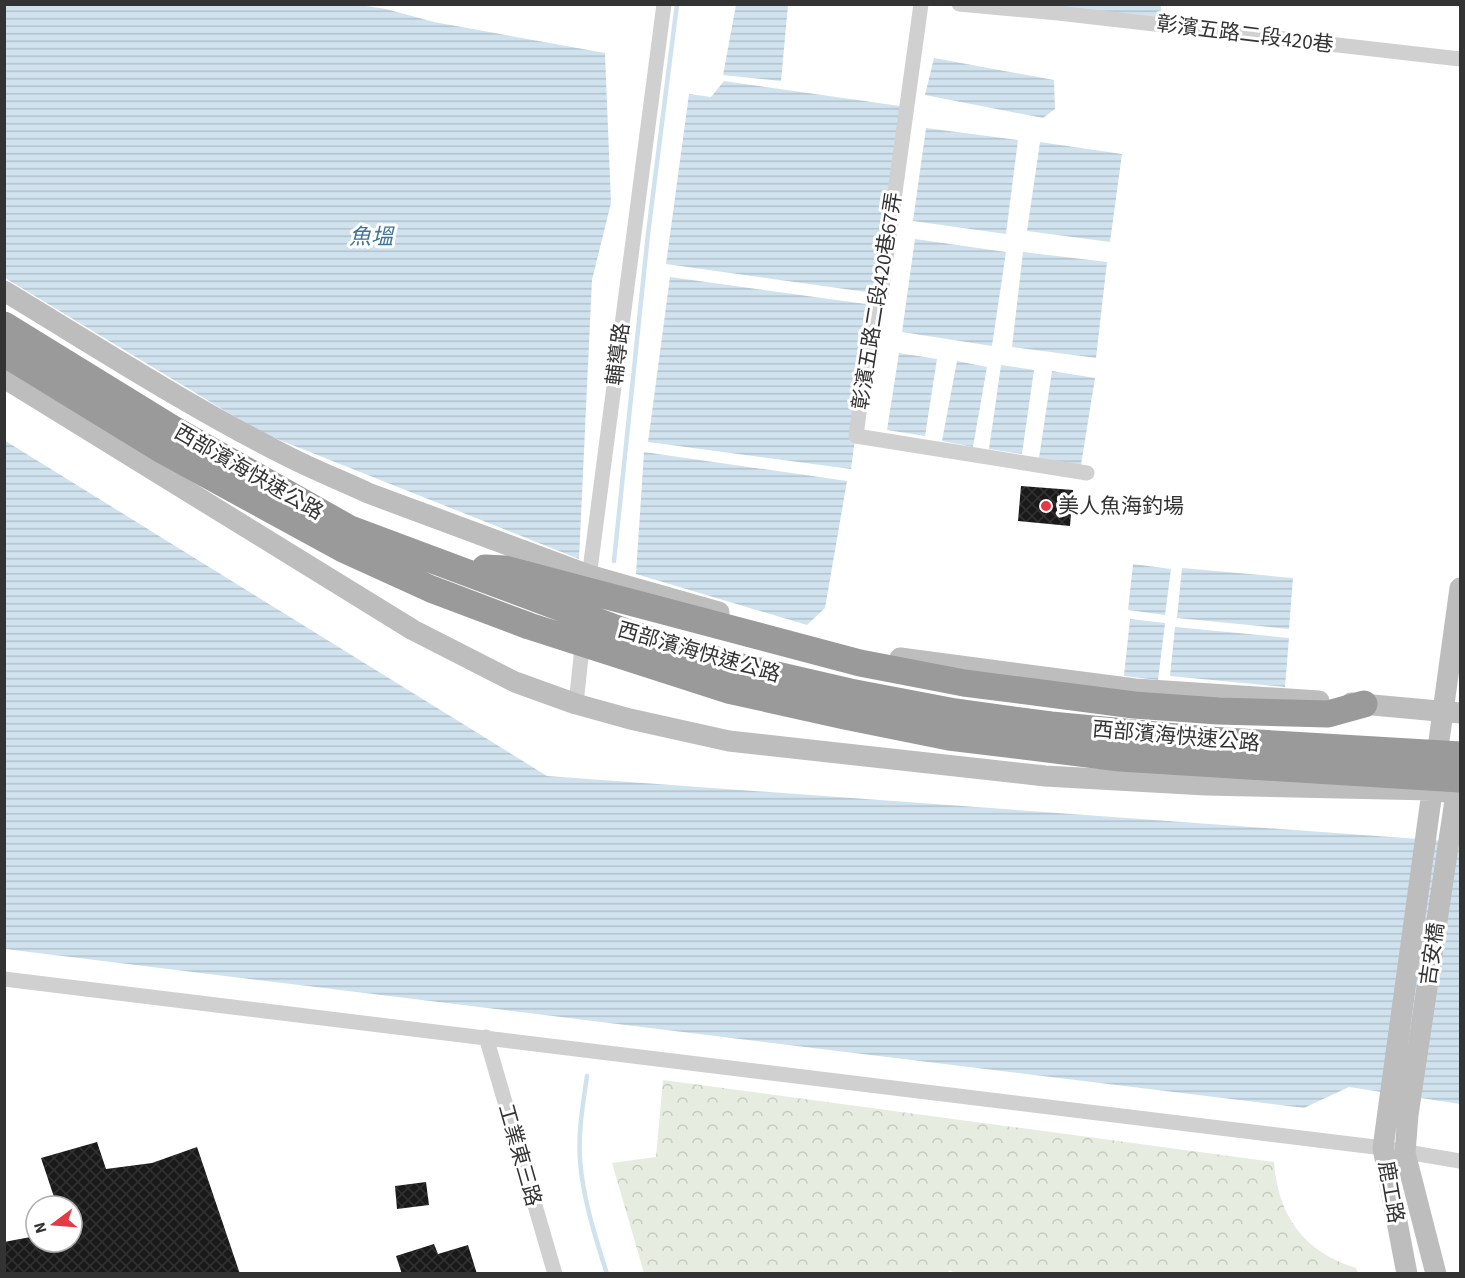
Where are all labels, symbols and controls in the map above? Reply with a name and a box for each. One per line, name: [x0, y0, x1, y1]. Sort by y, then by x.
street label: 彰濱五路二段420巷: [1155, 8, 1335, 60]
street label: 彰濱五路二段420巷67弄: [845, 190, 909, 412]
water label: 魚塭: [349, 221, 395, 253]
street label: 輔導路: [599, 321, 637, 387]
street label: 西部濱海快速公路: [169, 417, 329, 527]
place label: 美人魚海釣場: [1058, 491, 1184, 521]
marker: 美人魚海釣場: [1039, 499, 1053, 513]
street label: 西部濱海快速公路: [614, 614, 784, 690]
street label: 西部濱海快速公路: [1091, 714, 1261, 758]
street label: 吉安橋: [1413, 921, 1451, 987]
street label: 工業東三路: [491, 1100, 549, 1210]
street label: 鹿工路: [1371, 1158, 1411, 1226]
north arrow: [24, 1194, 84, 1254]
text: N: [29, 1220, 53, 1236]

